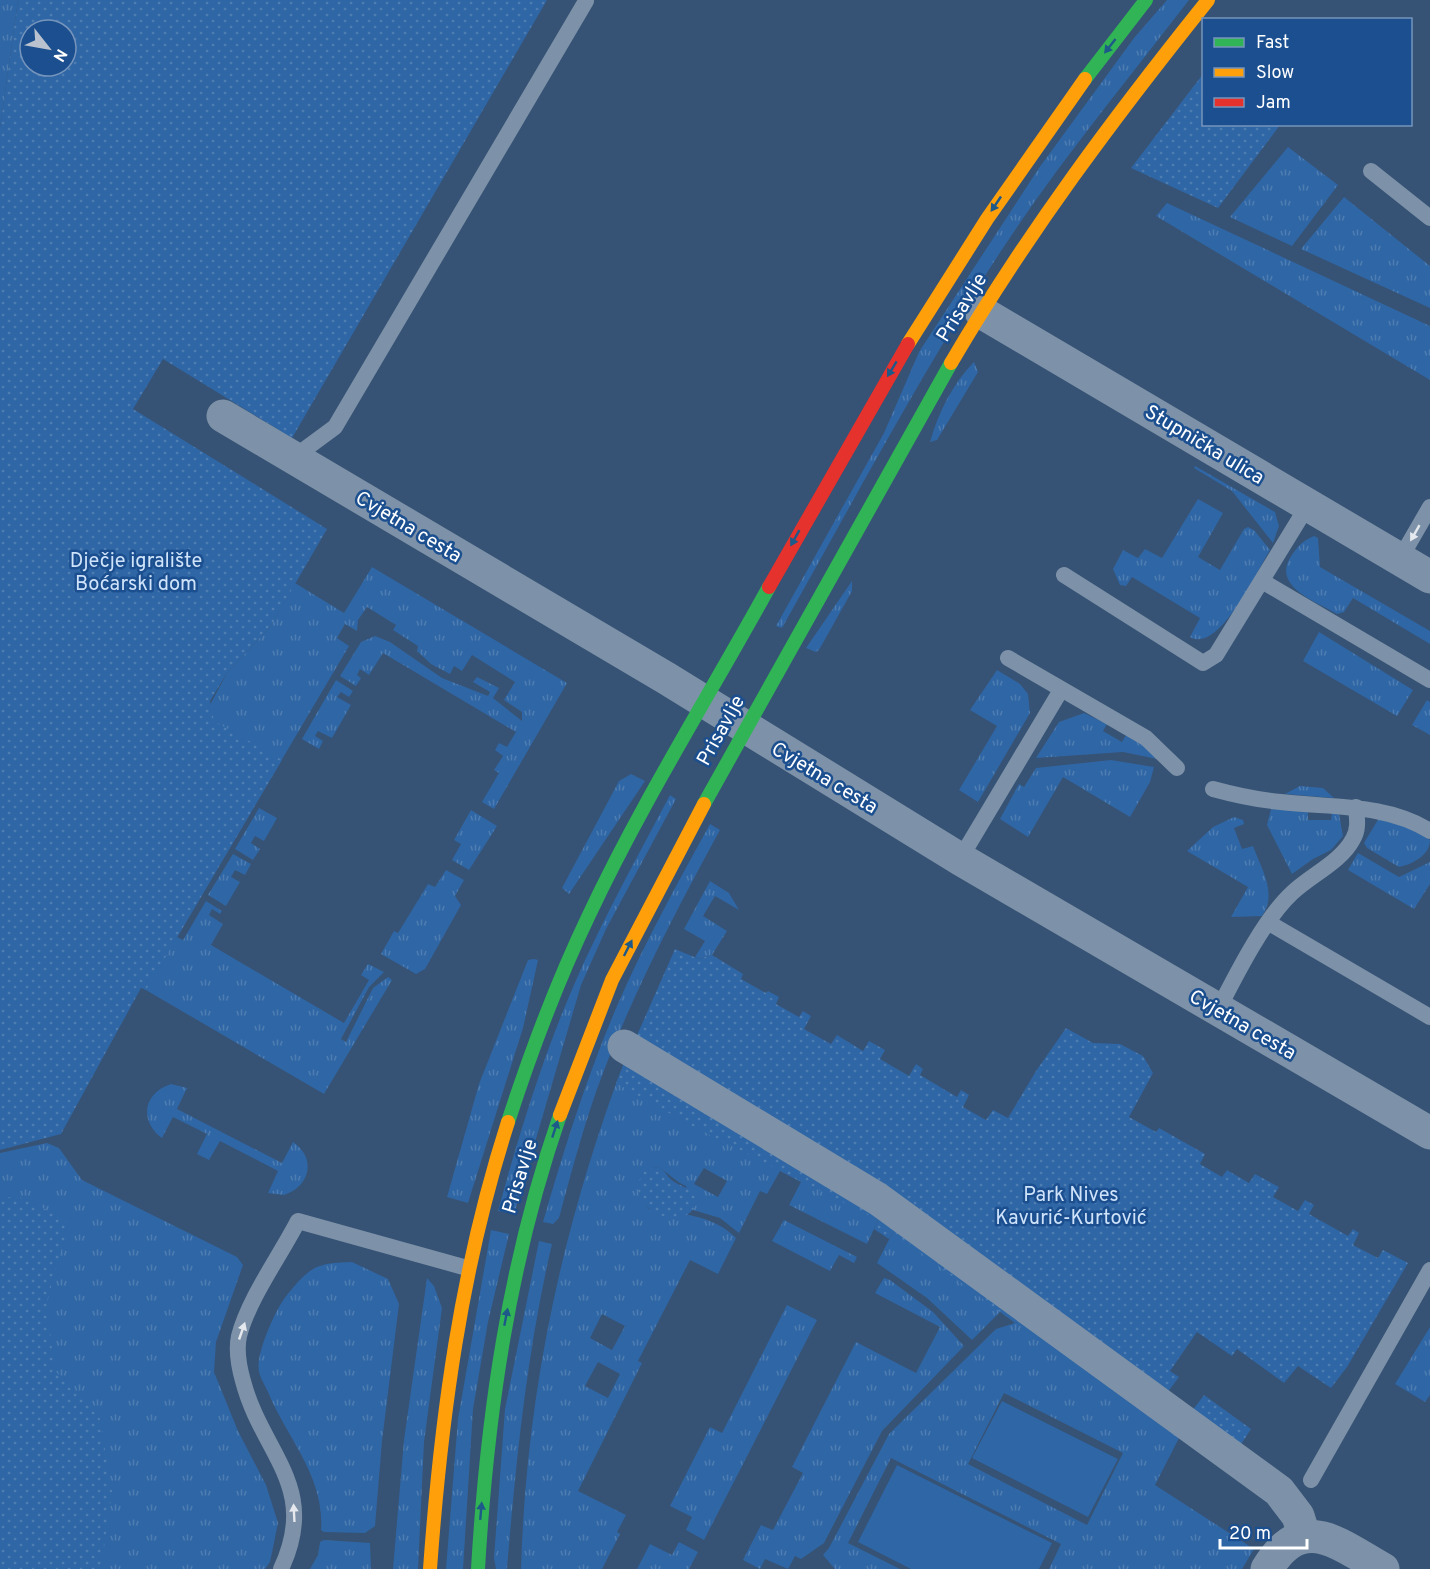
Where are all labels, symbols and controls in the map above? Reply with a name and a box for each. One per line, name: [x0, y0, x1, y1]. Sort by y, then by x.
north arrow: [18, 18, 78, 78]
legend: [1202, 18, 1412, 126]
text: Fast: [1256, 32, 1289, 55]
one-way arrow: [1104, 38, 1116, 53]
text: N: [48, 45, 71, 65]
text: Slow: [1256, 62, 1294, 85]
text: Jam: [1256, 92, 1291, 115]
one-way arrow: [990, 196, 1002, 212]
street label: Prisavlje: [931, 269, 994, 348]
one-way arrow: [887, 361, 898, 377]
street label: Stupnička ulica: [1139, 400, 1269, 492]
street label: Cvjetna cesta: [350, 486, 466, 570]
one-way arrow: [1410, 525, 1420, 542]
one-way arrow: [790, 530, 800, 547]
park label: Dječje igralište Boćarski dom: [70, 549, 202, 598]
street label: Prisavlje: [692, 691, 752, 771]
street label: Cvjetna cesta: [766, 737, 882, 821]
one-way arrow: [623, 940, 632, 957]
street label: Cvjetna cesta: [1184, 985, 1300, 1067]
one-way arrow: [551, 1120, 560, 1138]
street label: Prisavlje: [497, 1136, 545, 1217]
park label: Park Nives Kavurić-Kurtović: [995, 1183, 1147, 1232]
one-way arrow: [502, 1308, 511, 1327]
one-way arrow: [238, 1322, 248, 1340]
one-way arrow: [476, 1501, 486, 1520]
one-way arrow: [290, 1504, 299, 1523]
scale bar: [1220, 1512, 1307, 1550]
text: 20 m: [1229, 1523, 1271, 1546]

